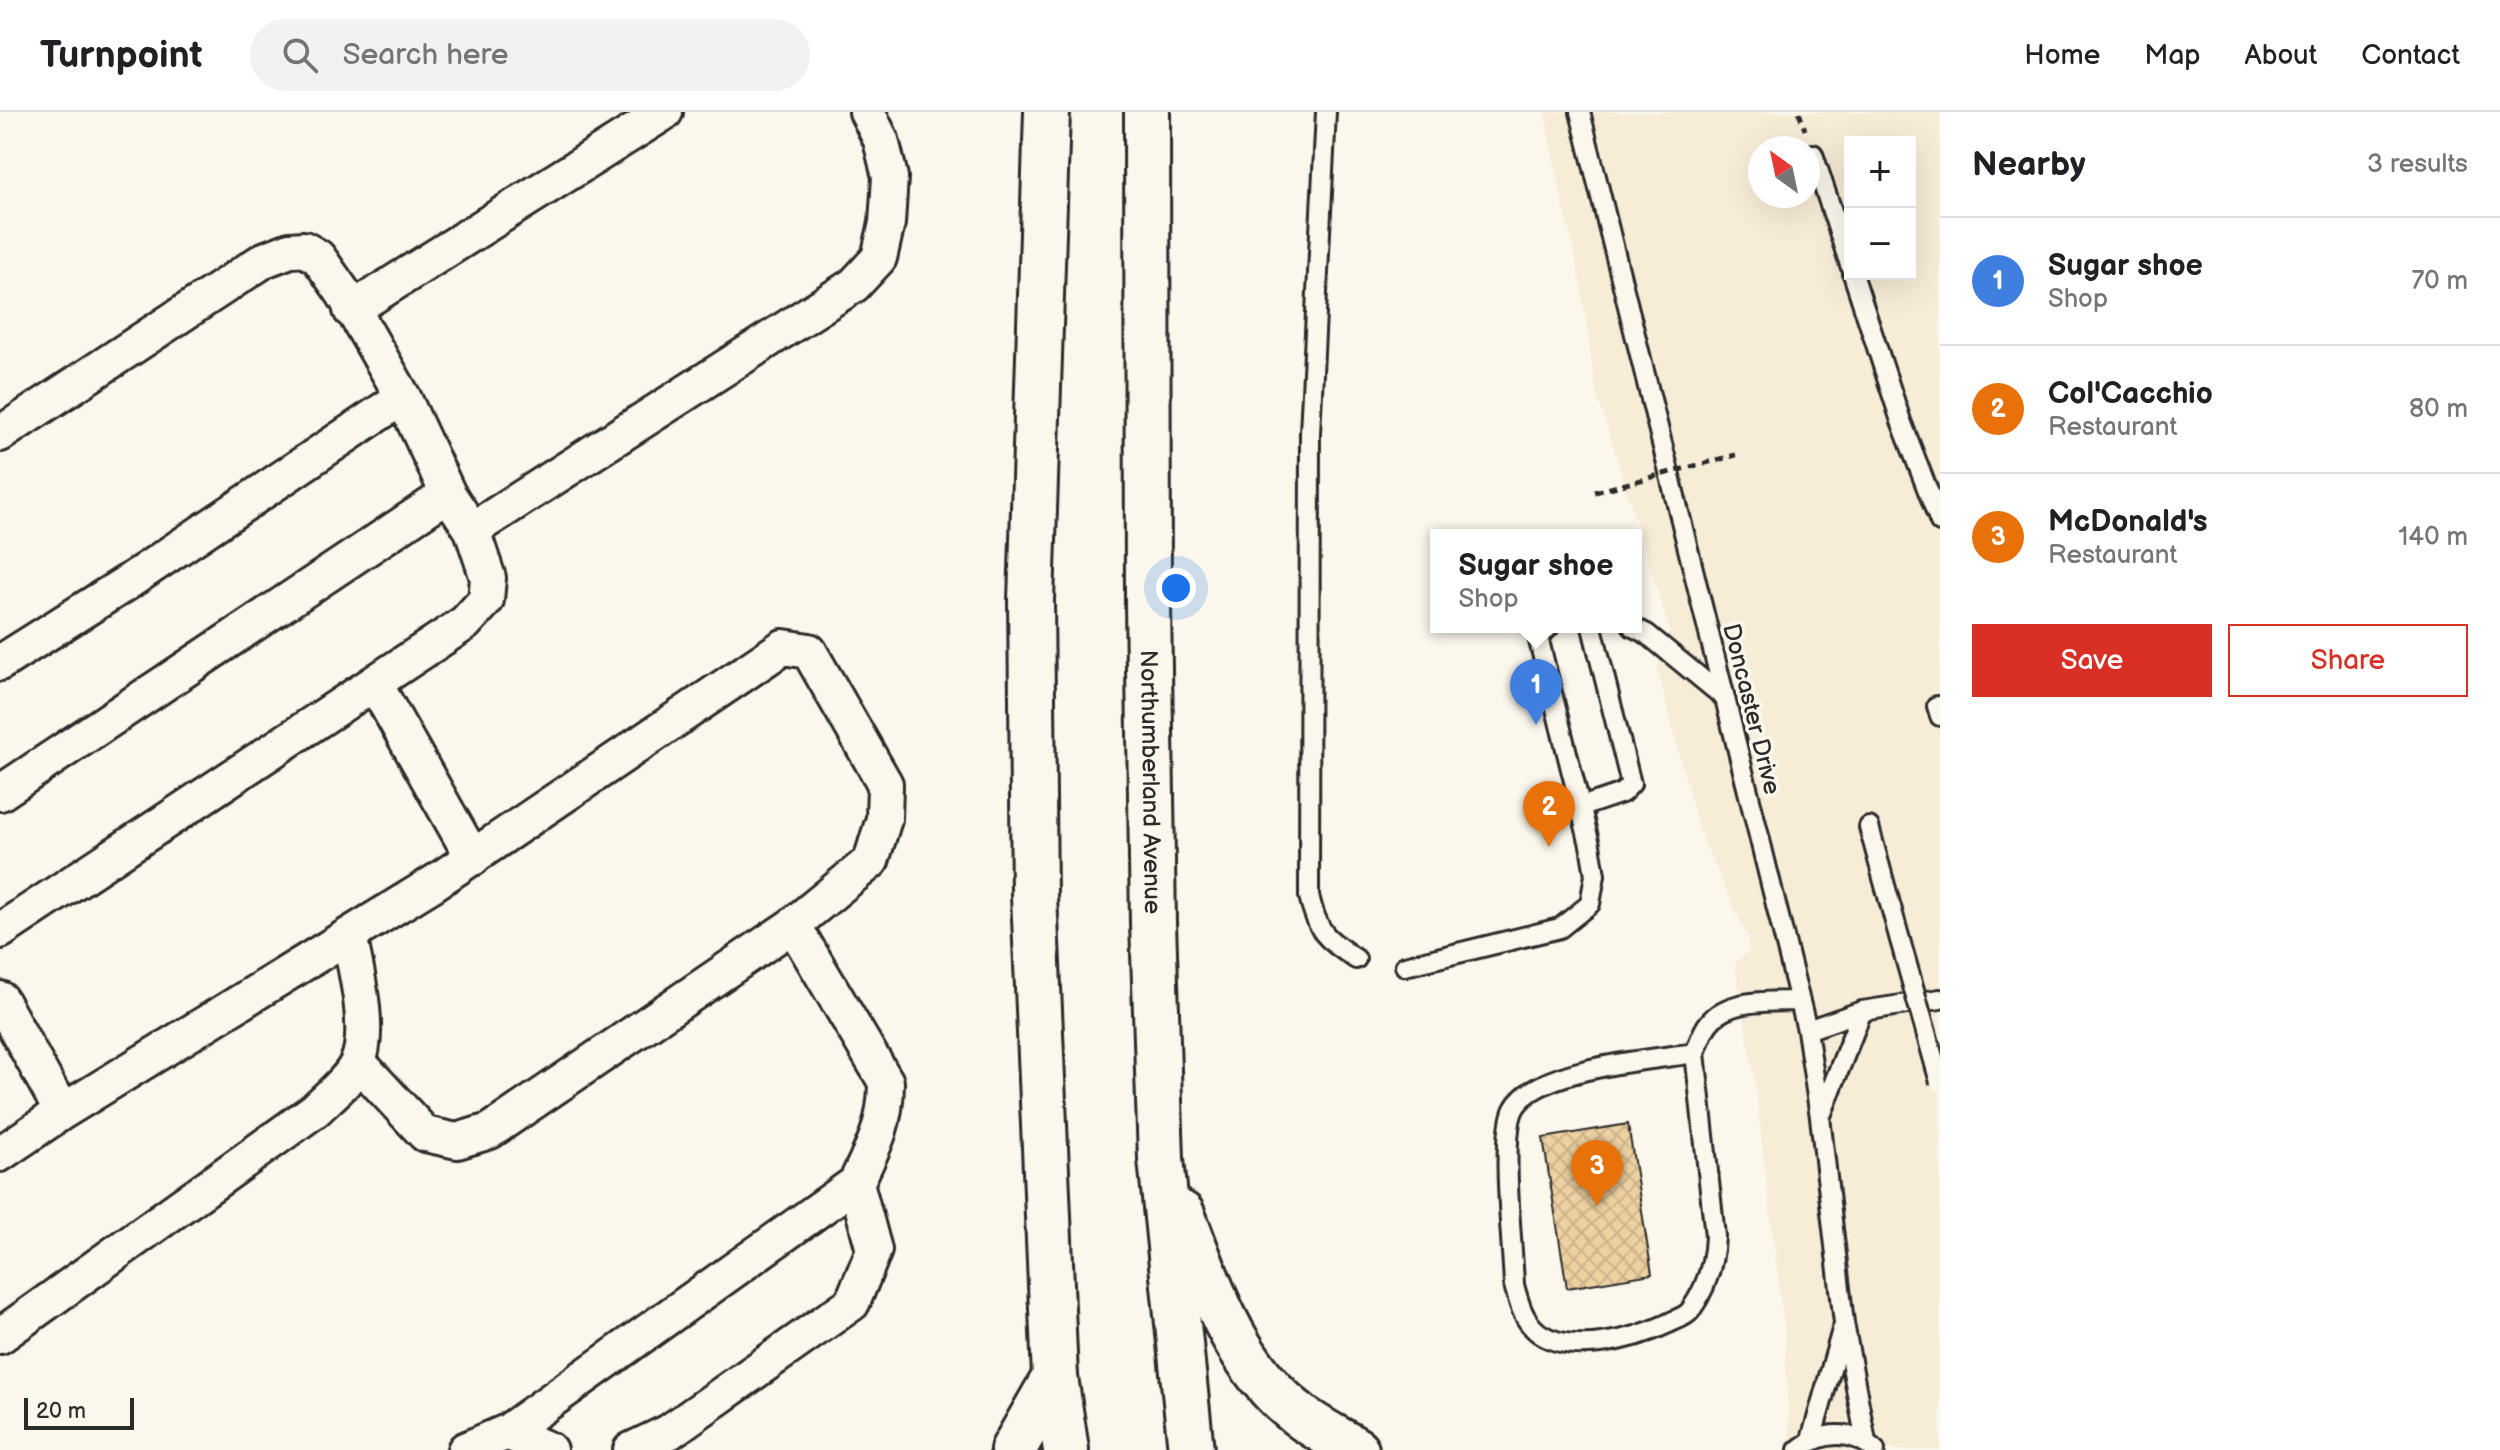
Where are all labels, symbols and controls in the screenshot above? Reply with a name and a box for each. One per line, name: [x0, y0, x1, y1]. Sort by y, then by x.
search box: [250, 19, 810, 91]
text: Turnpoint: [40, 33, 202, 78]
icon: search: [278, 33, 322, 77]
text: Search here: [342, 37, 509, 73]
text: Home: [2024, 39, 2100, 72]
text: Map: [2144, 39, 2201, 72]
text: About: [2245, 39, 2317, 72]
text: Contact: [2361, 39, 2460, 72]
north arrow: [1748, 136, 1820, 208]
map controls: [1844, 136, 1916, 280]
button: +: [1844, 136, 1916, 208]
text: Nearby: [1972, 144, 2086, 185]
text: 3 results: [2367, 149, 2468, 180]
button: −: [1844, 208, 1916, 280]
text: Sugar shoe: [2048, 248, 2203, 284]
text: 1: [1993, 266, 2003, 297]
text: 70 m: [2411, 266, 2468, 297]
text: Shop: [2048, 284, 2108, 315]
text: Col'Cacchio: [2048, 376, 2213, 412]
text: 2: [1990, 394, 2006, 425]
text: 80 m: [2409, 394, 2468, 425]
text: Restaurant: [2048, 412, 2177, 443]
text: McDonald's: [2048, 504, 2208, 540]
text: 3: [1990, 522, 2006, 553]
text: 140 m: [2398, 522, 2468, 553]
popup: [1430, 529, 1642, 633]
text: Restaurant: [2048, 540, 2177, 571]
text: Sugar shoe: [1459, 548, 1613, 584]
your location: [1156, 568, 1196, 608]
text: Shop: [1459, 584, 1519, 615]
street label: Doncaster Drive: [1716, 621, 1787, 798]
button: Save: [1972, 624, 2212, 697]
button: Share: [2228, 624, 2468, 697]
street label: Northumberland Avenue: [1134, 650, 1167, 914]
pin: 1: [1510, 659, 1562, 725]
pin: 2: [1523, 781, 1575, 847]
pin: 3: [1571, 1140, 1623, 1206]
scale bar: [24, 1394, 134, 1430]
text: 20 m: [36, 1398, 86, 1425]

